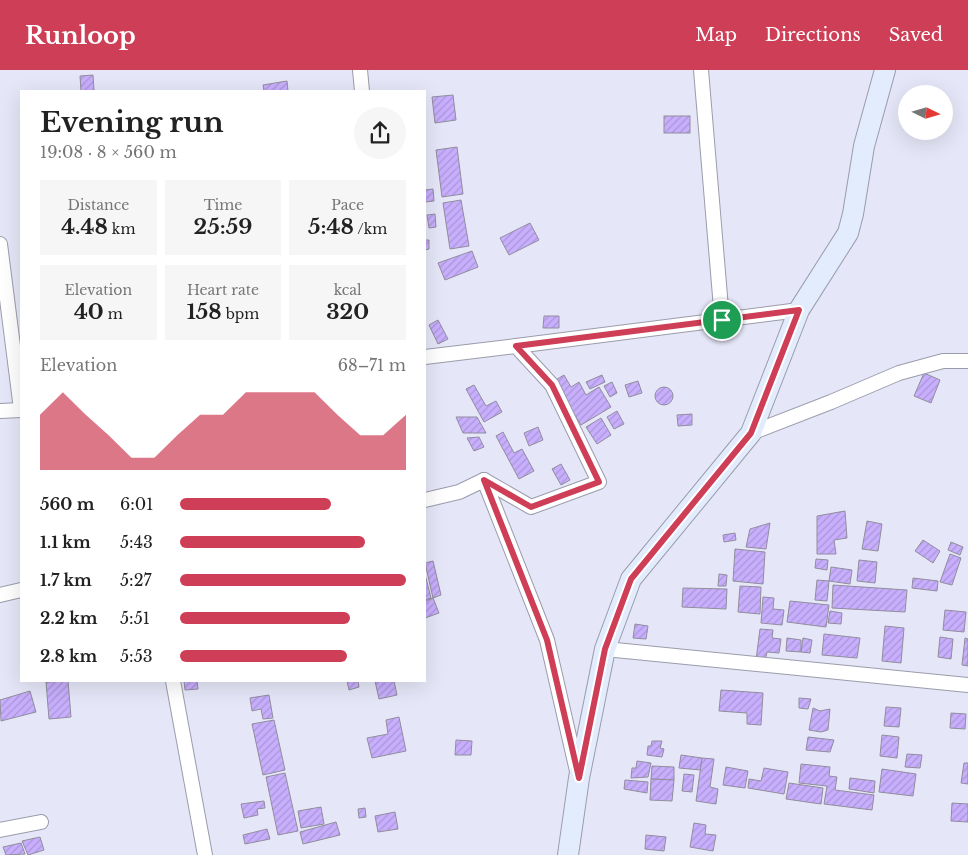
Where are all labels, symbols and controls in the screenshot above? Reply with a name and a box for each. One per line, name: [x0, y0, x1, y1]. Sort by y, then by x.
text: Runloop: [25, 21, 136, 50]
text: Map: [695, 24, 737, 46]
text: Directions: [765, 24, 861, 46]
text: Saved: [889, 24, 943, 46]
north arrow: [898, 85, 952, 140]
map controls: [898, 85, 953, 140]
text: Evening run: [40, 105, 224, 140]
button: share: [354, 107, 406, 159]
text: 19:08 · 8 × 560 m: [40, 142, 177, 162]
text: Distance: [67, 196, 129, 214]
text: Time: [204, 196, 242, 214]
text: Pace: [331, 196, 364, 214]
text: 4.48: [61, 214, 108, 240]
text: 25:59: [194, 214, 252, 240]
text: 5:48: [308, 214, 354, 240]
text: km: [108, 220, 136, 238]
text: /km: [354, 220, 387, 238]
text: Elevation: [65, 281, 132, 299]
text: Heart rate: [187, 281, 259, 299]
text: kcal: [334, 281, 362, 299]
text: 40: [74, 299, 104, 325]
text: 158: [187, 299, 222, 325]
text: 320: [326, 299, 369, 325]
pin: [701, 299, 743, 341]
text: m: [104, 305, 123, 323]
text: bpm: [222, 305, 259, 323]
icon: arrive: [708, 306, 736, 334]
text: Elevation: [40, 355, 117, 375]
text: 68–71 m: [338, 355, 406, 375]
text: 560 m: [40, 494, 94, 514]
text: 6:01: [120, 494, 153, 514]
text: 1.1 km: [40, 532, 91, 552]
text: 5:43: [120, 532, 153, 552]
text: 1.7 km: [40, 570, 92, 590]
text: 5:27: [120, 570, 152, 590]
text: 2.2 km: [40, 608, 98, 628]
text: 5:51: [120, 608, 150, 628]
text: 2.8 km: [40, 646, 97, 666]
text: 5:53: [120, 646, 153, 666]

